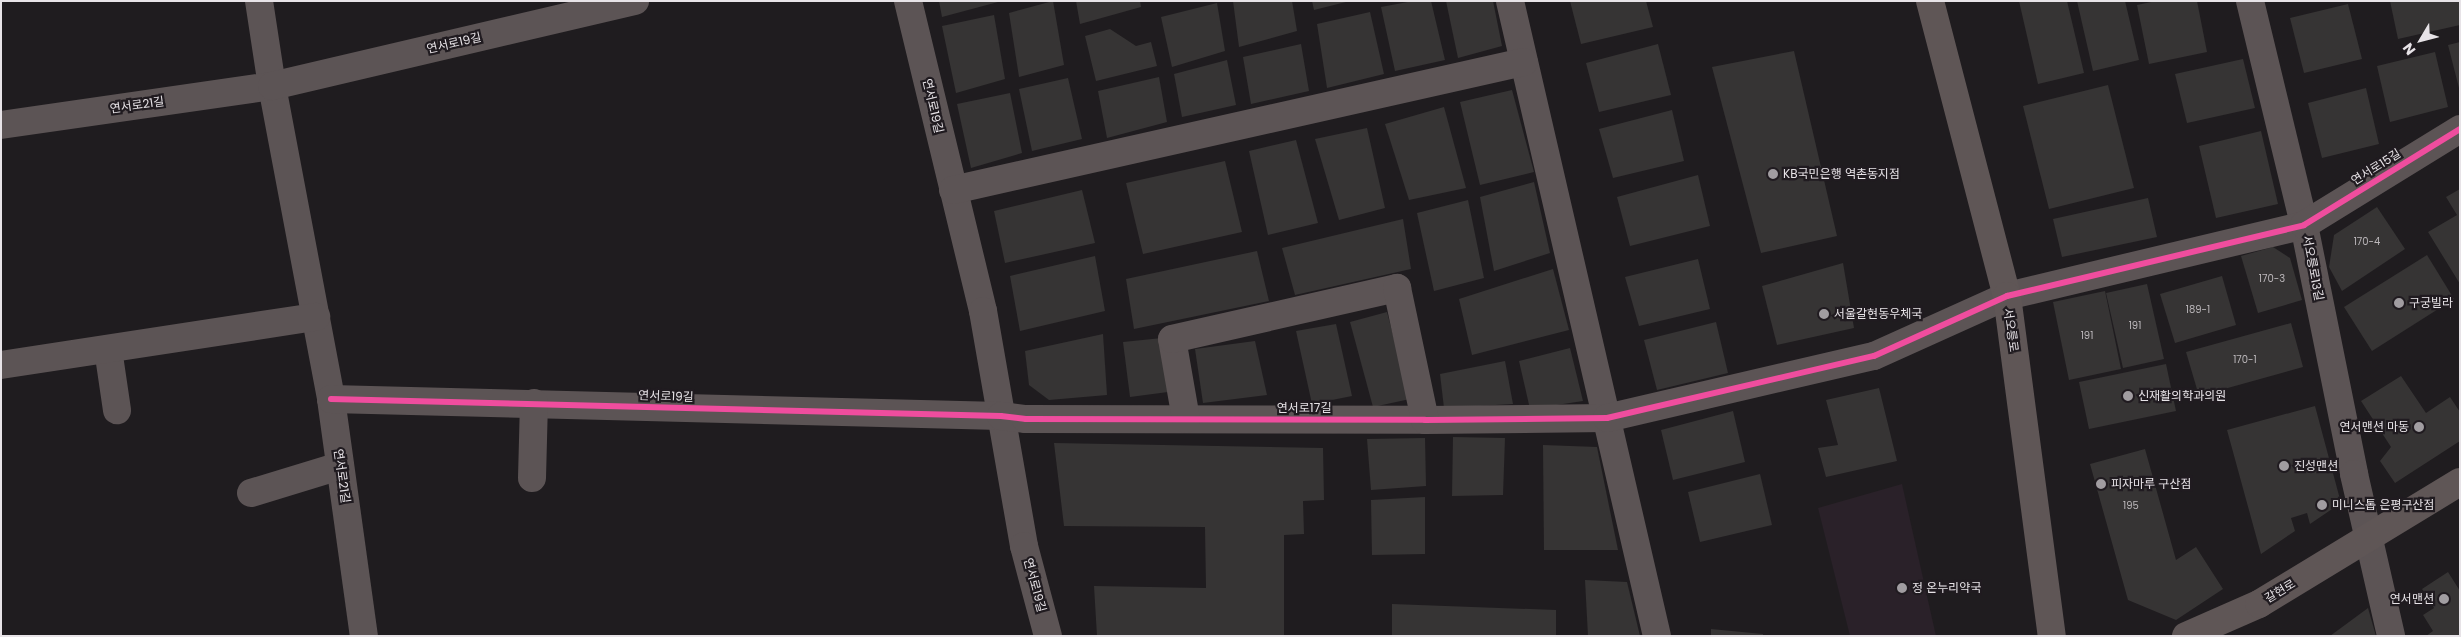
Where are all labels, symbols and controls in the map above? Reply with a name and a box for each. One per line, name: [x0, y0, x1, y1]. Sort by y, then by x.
north arrow: [2396, 15, 2446, 65]
street label: 연서로19길: [425, 30, 483, 56]
text: N: [2398, 39, 2420, 59]
street label: 연서로19길: [920, 77, 946, 135]
street label: 연서로21길: [109, 94, 165, 116]
street label: 연서로15길: [2349, 146, 2403, 188]
place label: KB국민은행 역촌동지점: [1783, 167, 1900, 181]
marker: KB국민은행 역촌동지점: [1767, 168, 1779, 180]
street label: 서오릉로13길: [2300, 234, 2326, 302]
house number: 170-4: [2354, 236, 2380, 248]
house number: 170-3: [2259, 273, 2285, 285]
place label: 구궁빌라: [2409, 296, 2453, 310]
marker: 구궁빌라: [2393, 297, 2405, 309]
house number: 189-1: [2186, 304, 2210, 316]
place label: 서울갈현동우체국: [1834, 307, 1922, 321]
street label: 서오릉로: [2001, 307, 2021, 353]
marker: 서울갈현동우체국: [1818, 308, 1830, 320]
house number: 191: [2129, 320, 2141, 332]
house number: 191: [2081, 330, 2093, 342]
house number: 170-1: [2233, 354, 2257, 366]
street label: 연서로19길: [638, 388, 694, 404]
place label: 신재활의학과의원: [2138, 389, 2226, 403]
marker: 신재활의학과의원: [2122, 390, 2134, 402]
street label: 연서로17길: [1277, 401, 1331, 415]
place label: 연서맨션 마동: [2340, 420, 2409, 434]
marker: 연서맨션 마동: [2413, 421, 2425, 433]
street label: 연서로21길: [331, 448, 353, 504]
place label: 진성맨션: [2294, 459, 2338, 473]
marker: 진성맨션: [2278, 460, 2290, 472]
place label: 피자마루 구산점: [2111, 477, 2191, 491]
marker: 피자마루 구산점: [2095, 478, 2107, 490]
place label: 미니스톱 은평구산점: [2332, 498, 2435, 512]
marker: 미니스톱 은평구산점: [2316, 499, 2328, 511]
house number: 195: [2123, 500, 2139, 512]
street label: 연서로19길: [1021, 556, 1049, 614]
street label: 갈현로: [2262, 576, 2298, 606]
place label: 정 온누리약국: [1912, 581, 1981, 595]
marker: 정 온누리약국: [1896, 582, 1908, 594]
place label: 연서맨션: [2390, 592, 2434, 606]
marker: 연서맨션: [2438, 593, 2450, 605]

